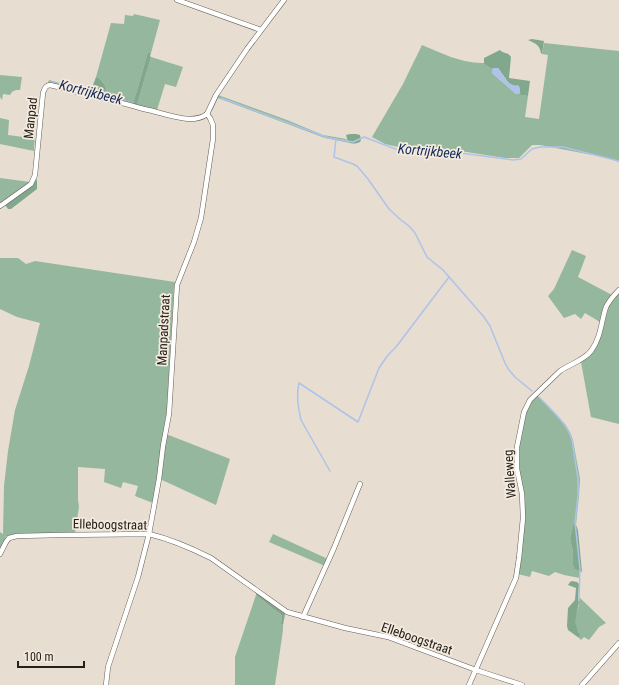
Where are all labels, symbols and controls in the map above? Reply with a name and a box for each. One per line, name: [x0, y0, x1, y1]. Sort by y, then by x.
water label: Kortrijkbeek: [58, 76, 125, 108]
street label: Manpad: [21, 97, 40, 139]
water label: Kortrijkbeek: [397, 140, 464, 162]
street label: Manpadstraat: [154, 294, 173, 366]
street label: Walleweg: [500, 449, 519, 499]
street label: Elleboogstraat: [73, 516, 147, 533]
street label: Elleboogstraat: [379, 619, 454, 658]
scale bar: [18, 643, 84, 669]
text: 100 m: [24, 650, 54, 664]

